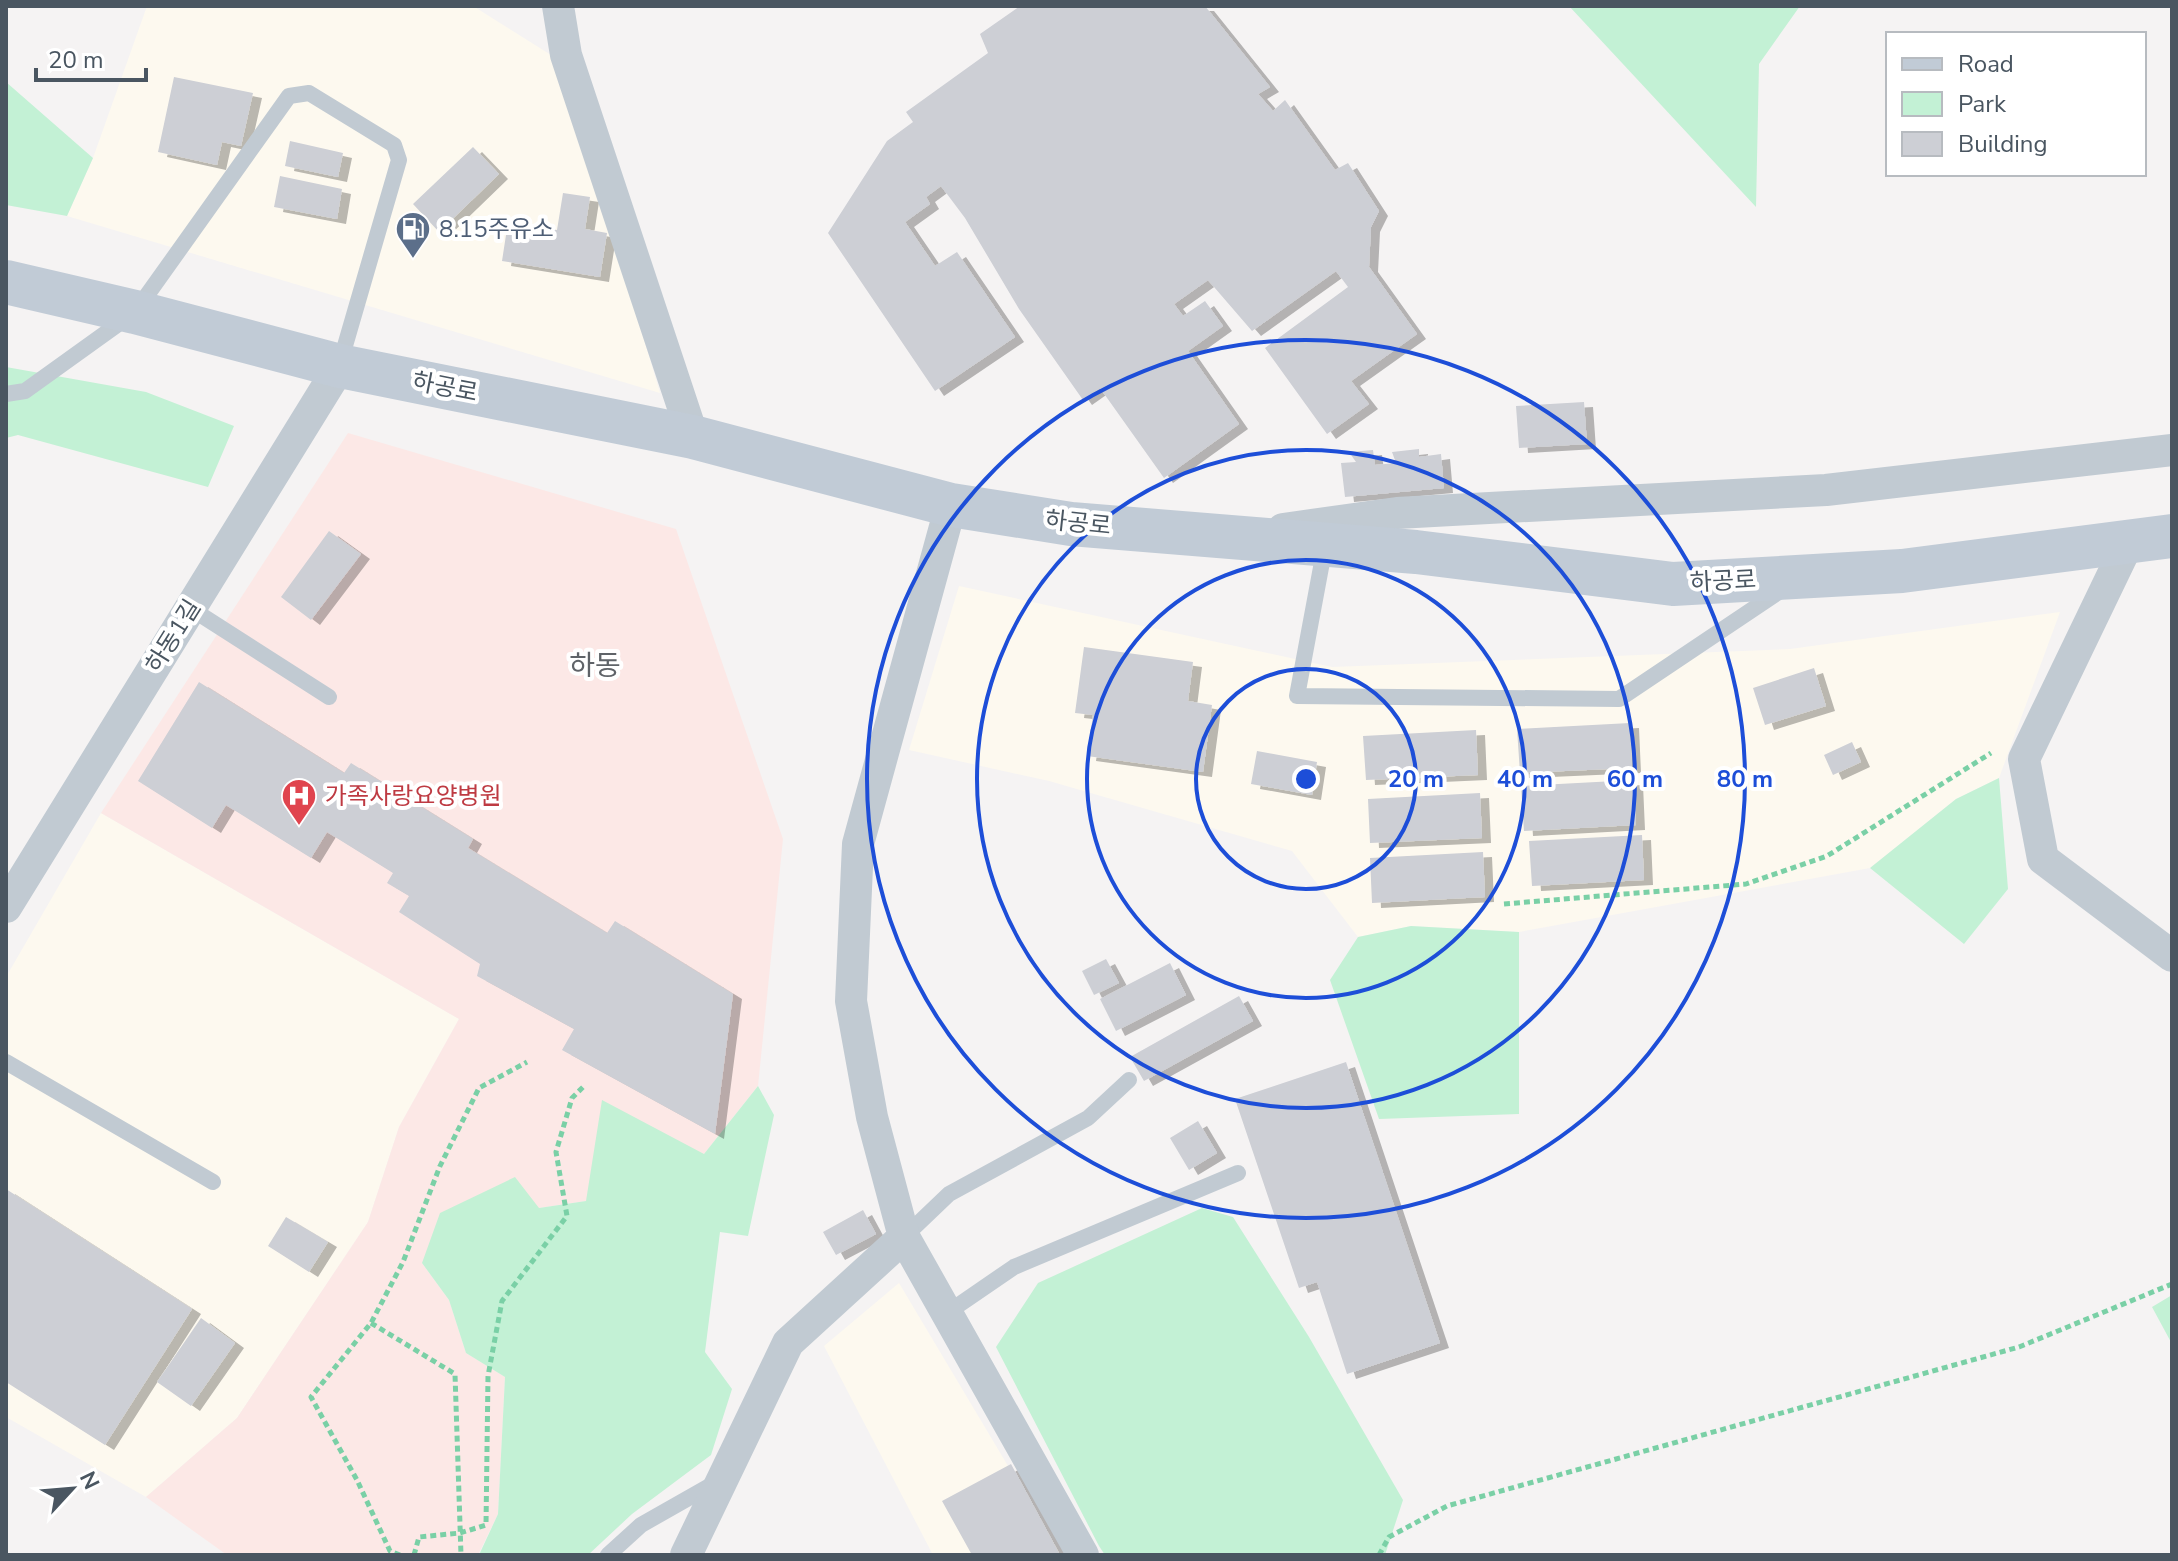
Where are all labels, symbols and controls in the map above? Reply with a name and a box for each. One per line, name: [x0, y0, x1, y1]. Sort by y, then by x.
scale bar: [36, 32, 146, 82]
legend: [1886, 32, 2146, 176]
text: 20 m: [48, 44, 104, 76]
text: Road: [1958, 48, 2014, 80]
text: Park: [1958, 88, 2007, 120]
text: Building: [1958, 128, 2048, 160]
fuel station icon: 8.15주유소: [394, 210, 432, 260]
place label: 8.15주유소: [439, 213, 554, 245]
street label: 하공로: [409, 365, 481, 409]
street label: 하공로: [1043, 504, 1113, 542]
street label: 하공로: [1689, 563, 1757, 599]
street label: 하동1길: [138, 593, 208, 679]
district label: 하동: [569, 647, 621, 685]
text: 20 m: [1388, 763, 1444, 795]
text: 40 m: [1497, 763, 1553, 795]
text: 60 m: [1607, 763, 1663, 795]
text: 80 m: [1717, 763, 1773, 795]
centre of rings: [1292, 765, 1320, 793]
hospital icon: 가족사랑요양병원: [280, 777, 318, 827]
place label: 가족사랑요양병원: [325, 780, 502, 812]
north arrow: [32, 1449, 112, 1529]
text: N: [72, 1467, 106, 1495]

